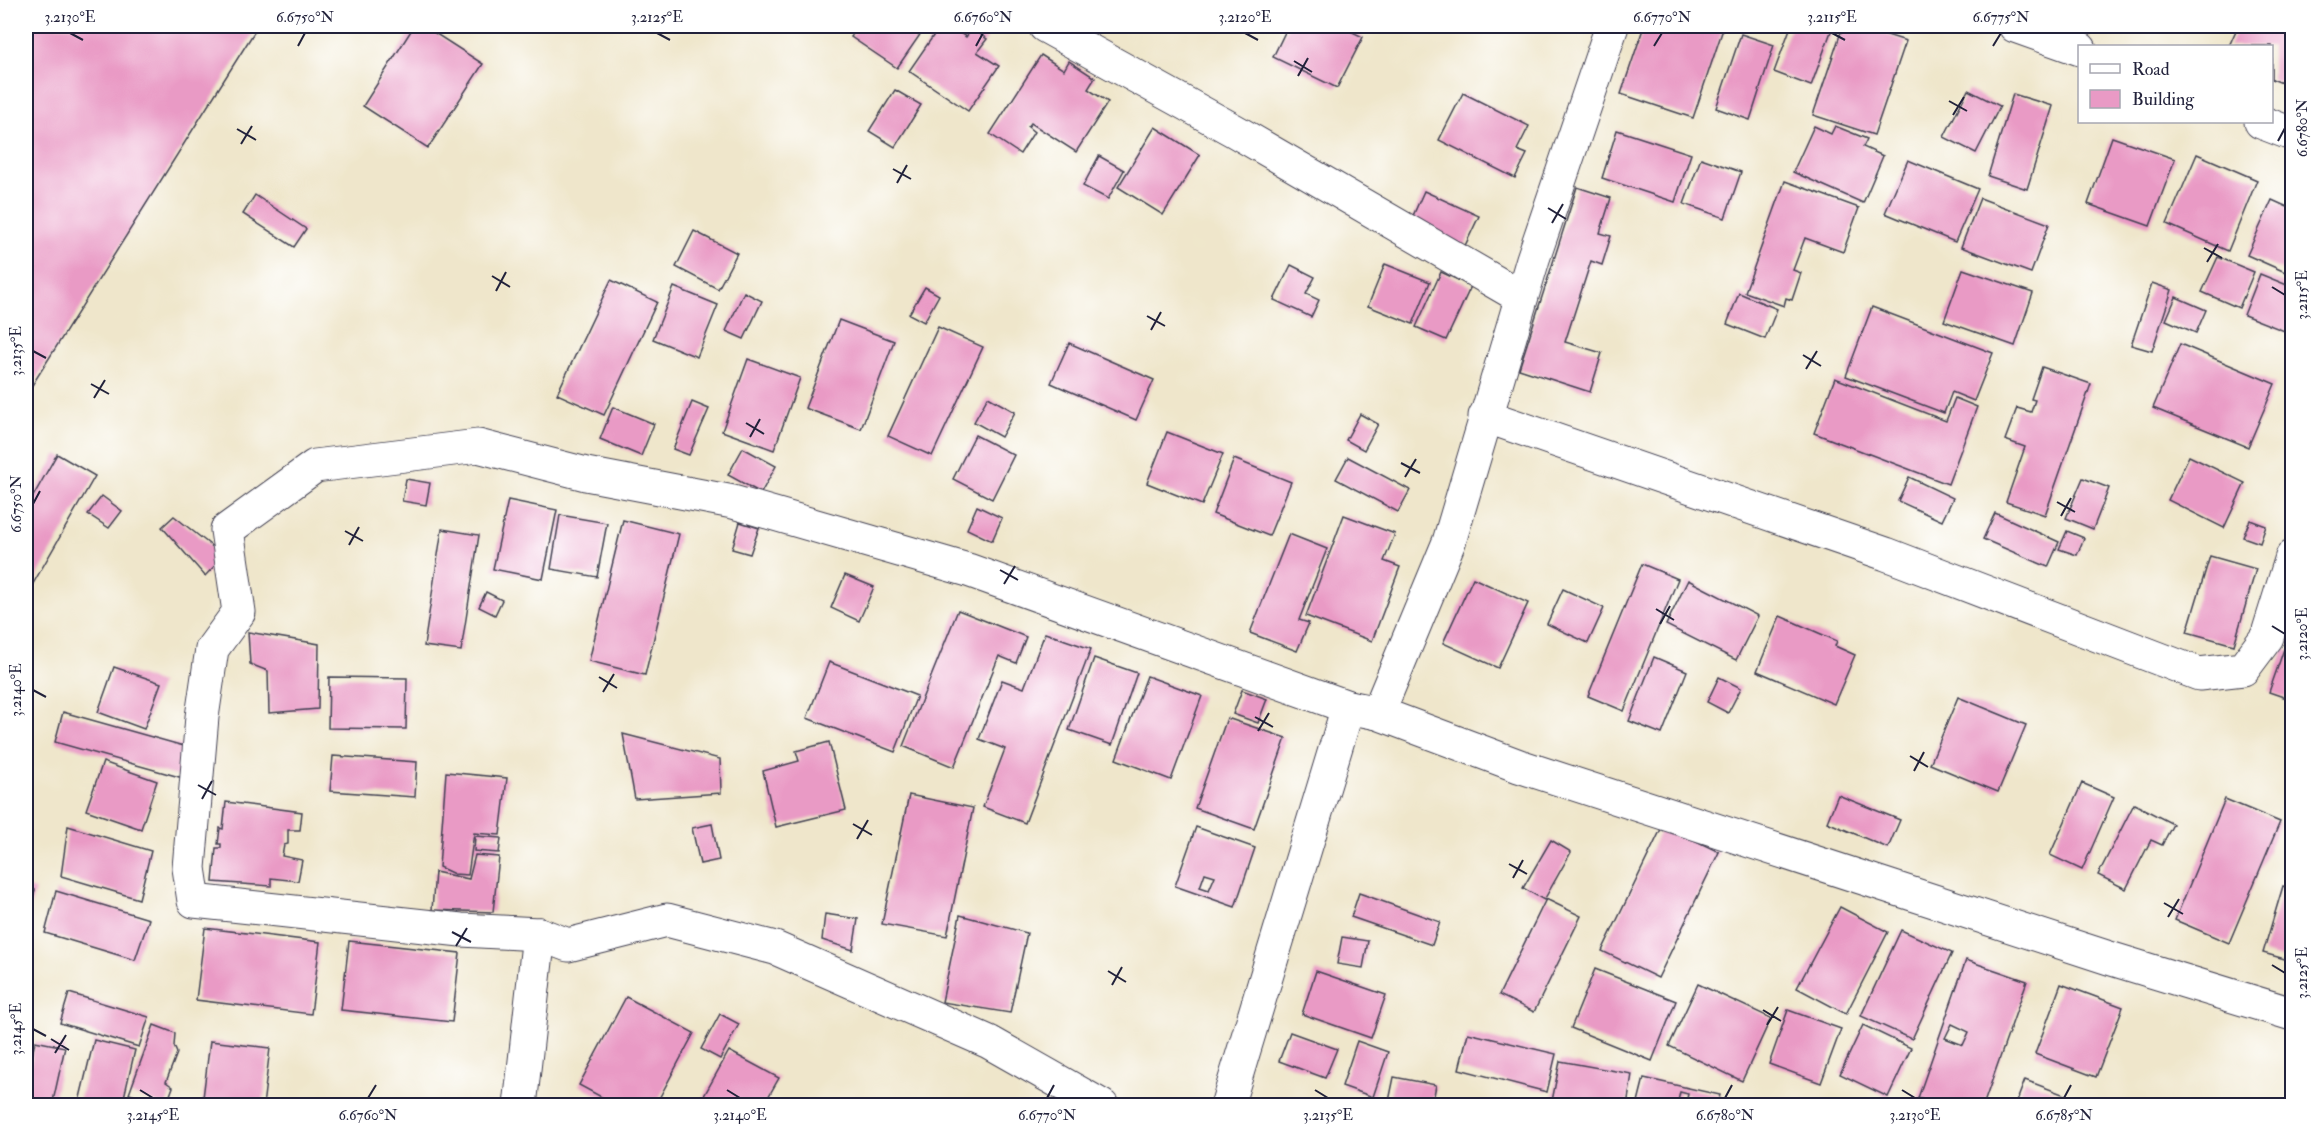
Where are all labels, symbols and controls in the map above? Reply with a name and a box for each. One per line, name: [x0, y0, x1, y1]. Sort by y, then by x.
text: 3.2130°E: [44, 8, 96, 27]
text: 6.6750°N: [276, 8, 334, 27]
text: 3.2125°E: [631, 8, 683, 27]
text: 6.6760°N: [954, 8, 1013, 27]
text: 3.2120°E: [1218, 8, 1272, 27]
text: 6.6770°N: [1633, 8, 1692, 27]
text: 3.2115°E: [1807, 8, 1857, 27]
text: 6.6775°N: [1972, 8, 2030, 27]
legend: [2078, 45, 2273, 123]
text: Road: [2132, 58, 2170, 81]
text: Building: [2132, 88, 2195, 111]
text: 6.6780°N: [2293, 98, 2312, 157]
text: 3.2115°E: [2293, 270, 2312, 320]
text: 3.2135°E: [7, 326, 26, 376]
text: 6.6750°N: [7, 475, 26, 533]
text: 3.2120°E: [2293, 607, 2312, 661]
text: 3.2140°E: [7, 663, 26, 717]
text: 3.2125°E: [2293, 947, 2312, 999]
text: 3.2145°E: [7, 1003, 26, 1055]
text: 3.2145°E: [127, 1106, 179, 1125]
text: 6.6760°N: [339, 1106, 398, 1125]
text: 3.2140°E: [713, 1106, 767, 1125]
text: 6.6770°N: [1018, 1106, 1077, 1125]
text: 3.2135°E: [1303, 1106, 1353, 1125]
text: 6.6780°N: [1696, 1106, 1755, 1125]
text: 3.2130°E: [1889, 1106, 1941, 1125]
text: 6.6785°N: [2035, 1106, 2093, 1125]

